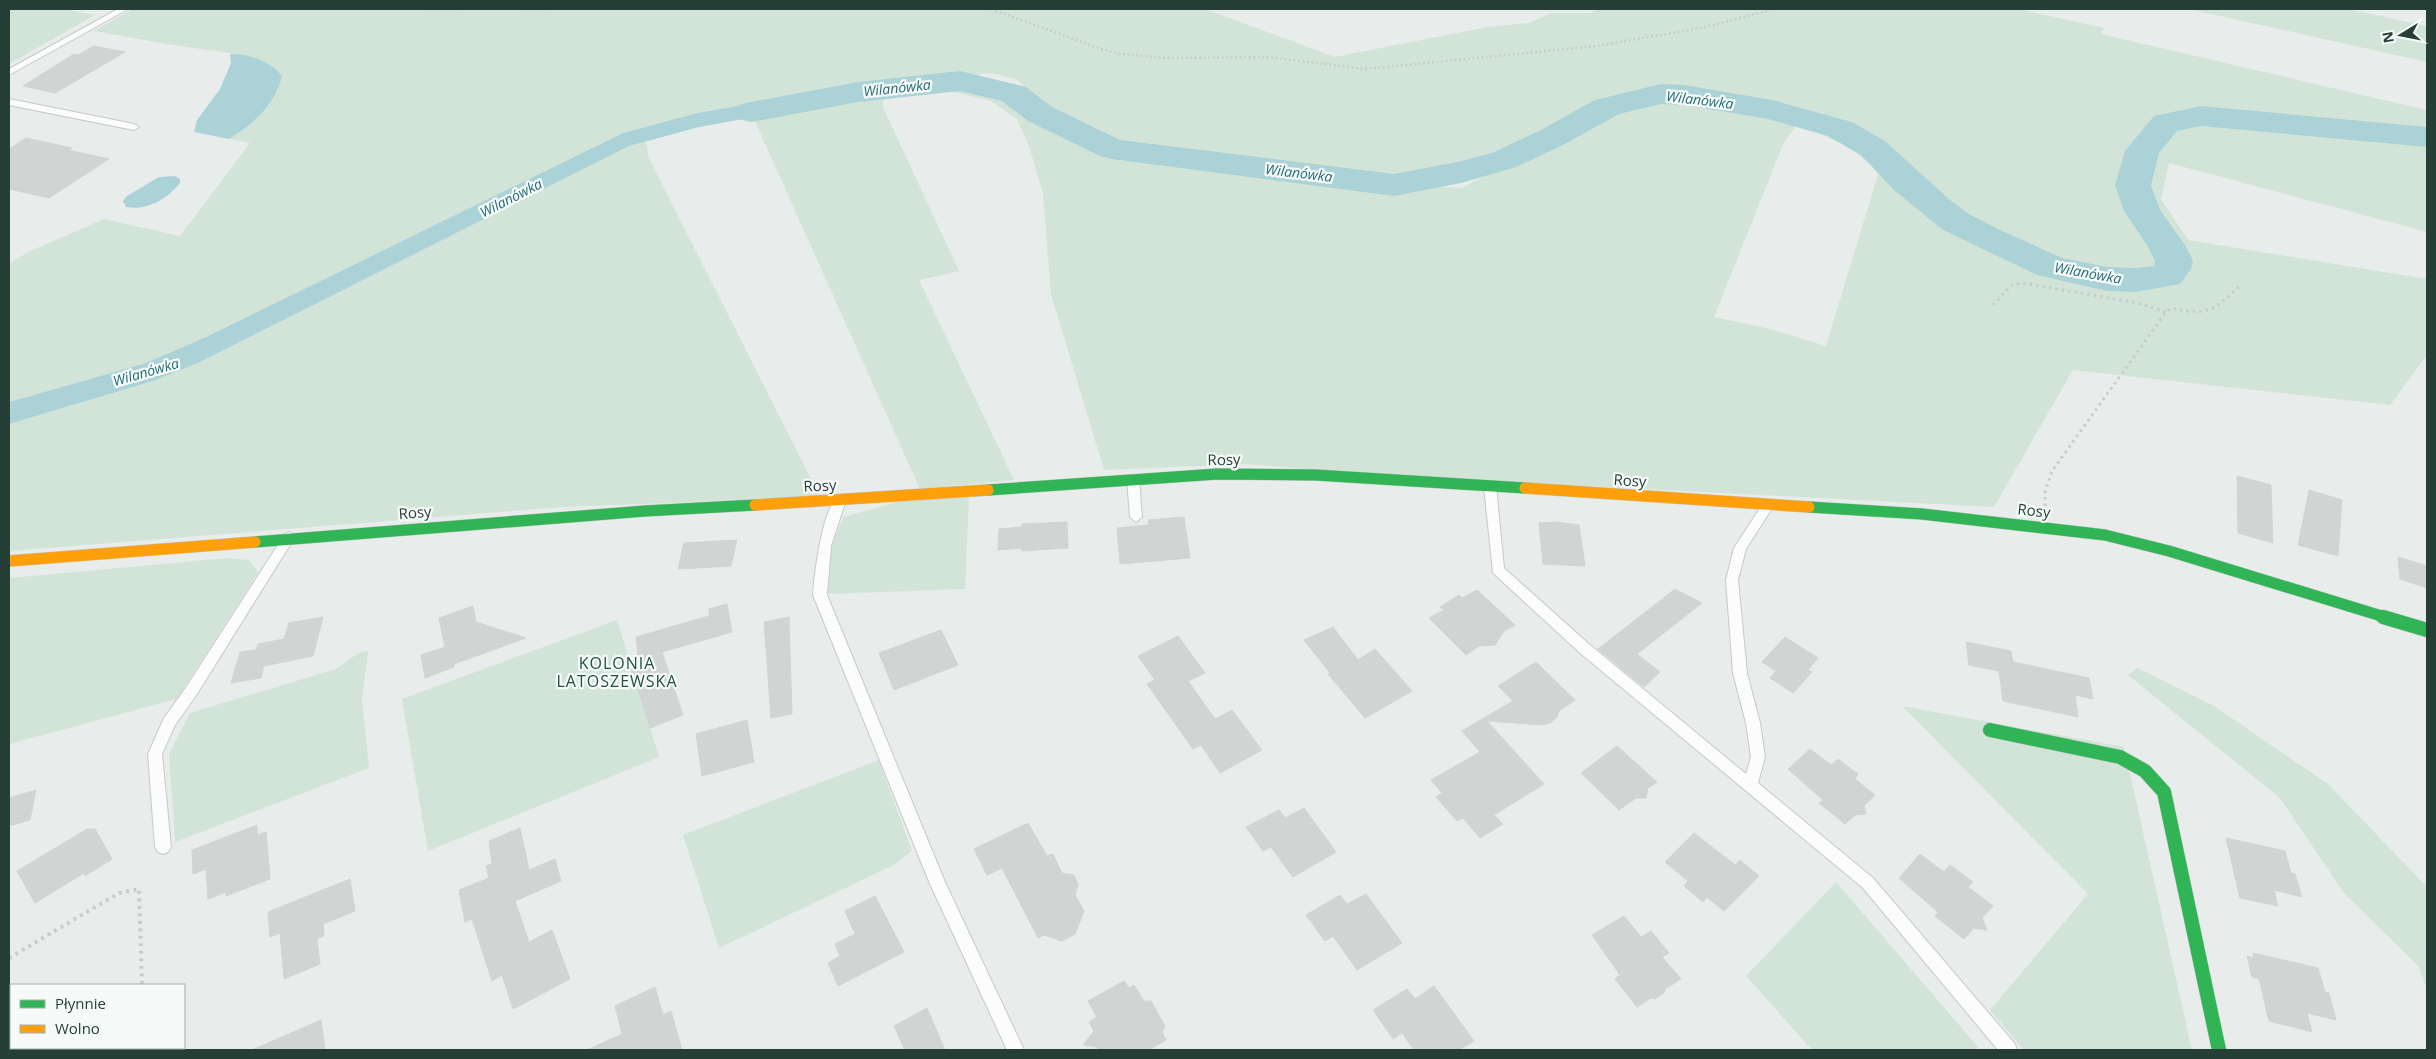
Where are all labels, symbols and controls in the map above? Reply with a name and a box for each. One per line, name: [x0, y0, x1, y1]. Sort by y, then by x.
north arrow: [2376, 10, 2426, 60]
text: N: [2377, 30, 2398, 45]
water label: Wilanówka: [862, 75, 932, 100]
water label: Wilanówka: [1665, 86, 1735, 113]
water label: Wilanówka: [1264, 159, 1334, 186]
water label: Wilanówka: [476, 174, 545, 221]
water label: Wilanówka: [2053, 257, 2123, 288]
water label: Wilanówka: [111, 353, 181, 390]
street label: Rosy: [1207, 449, 1241, 469]
street label: Rosy: [1613, 469, 1648, 491]
street label: Rosy: [803, 474, 837, 496]
street label: Rosy: [2017, 498, 2052, 522]
street label: Rosy: [398, 501, 433, 523]
district label: KOLONIA LATOSZEWSKA: [556, 652, 678, 692]
legend: [10, 984, 185, 1049]
text: Płynnie: [55, 993, 106, 1013]
text: Wolno: [55, 1018, 100, 1038]

